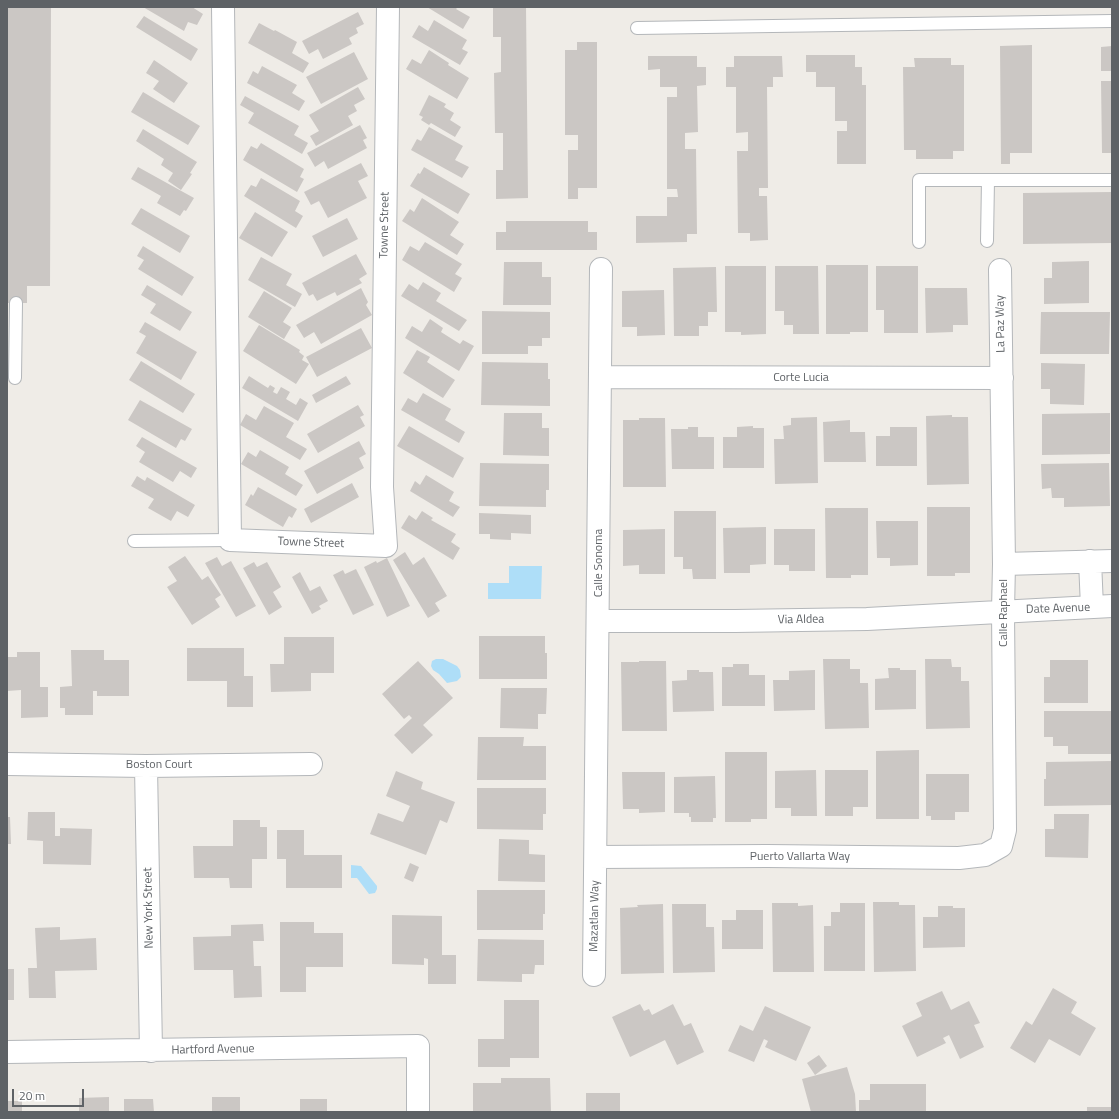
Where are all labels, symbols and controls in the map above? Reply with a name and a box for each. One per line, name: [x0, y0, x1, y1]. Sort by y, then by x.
street label: Towne Street: [377, 192, 393, 258]
street label: La Paz Way: [993, 295, 1009, 353]
street label: Corte Lucia: [773, 371, 829, 385]
street label: Calle Sonoma: [592, 529, 606, 597]
street label: Towne Street: [277, 535, 345, 551]
street label: Calle Raphael: [997, 579, 1011, 647]
street label: Date Avenue: [1026, 601, 1090, 617]
street label: Via Aldea: [778, 612, 824, 628]
street label: Boston Court: [126, 758, 192, 772]
street label: Puerto Vallarta Way: [750, 850, 850, 864]
street label: New York Street: [141, 867, 157, 949]
street label: Mazatlan Way: [587, 880, 603, 952]
street label: Hartford Avenue: [171, 1042, 255, 1058]
scale bar: [14, 1081, 86, 1107]
text: 20 m: [19, 1086, 45, 1105]

